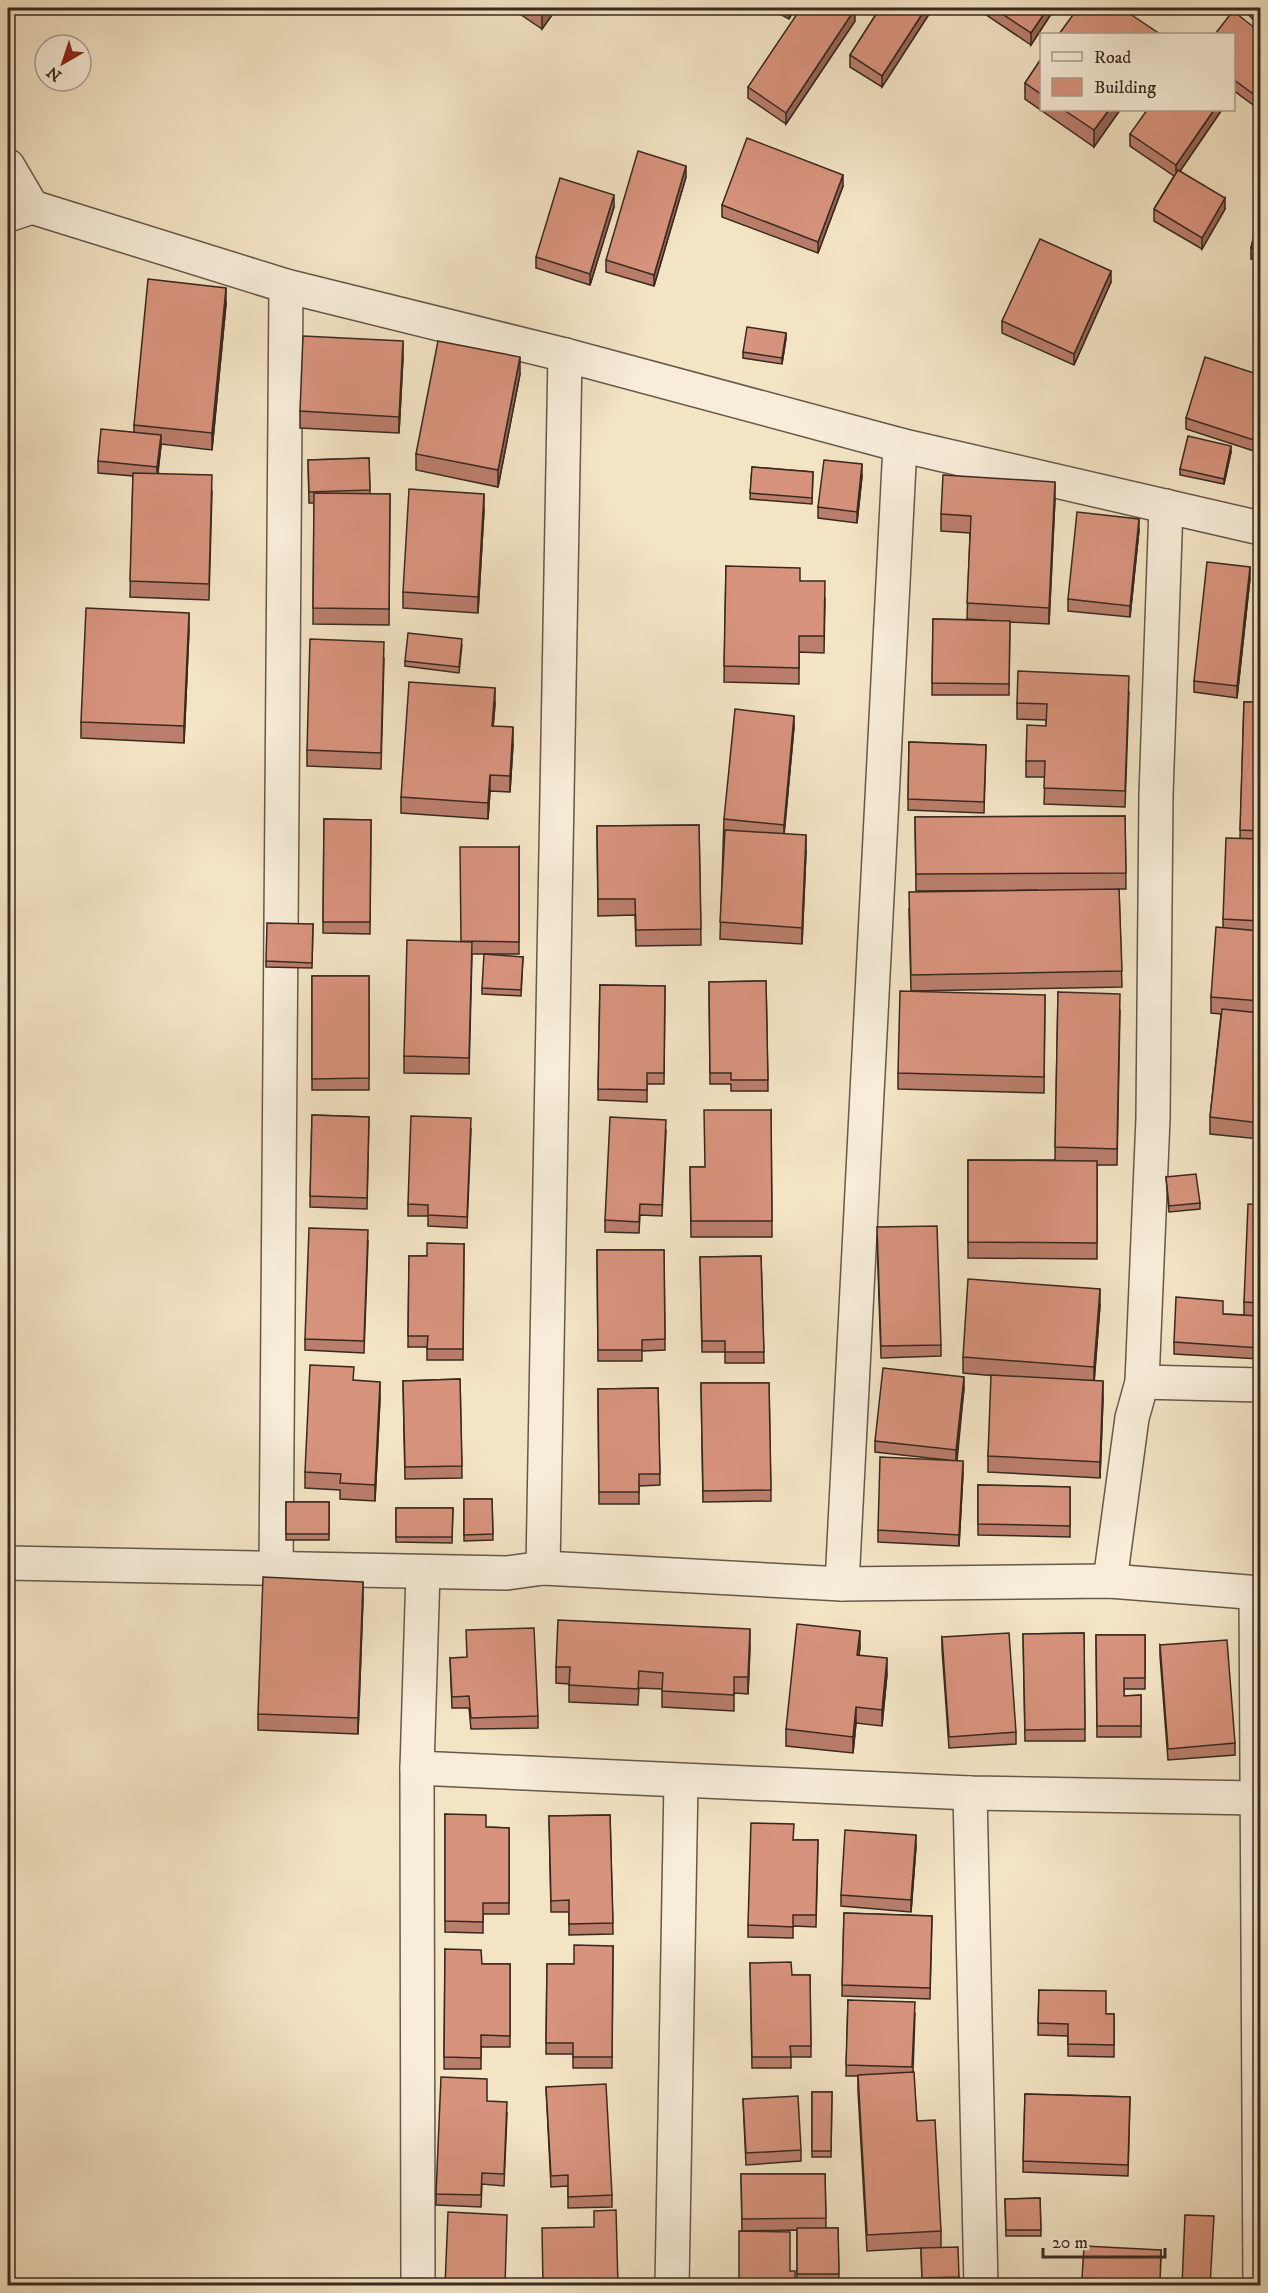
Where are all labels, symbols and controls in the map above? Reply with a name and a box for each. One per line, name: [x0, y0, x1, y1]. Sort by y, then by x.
north arrow: [33, 33, 93, 93]
legend: [1040, 33, 1235, 111]
text: Road: [1094, 47, 1131, 69]
text: N: [43, 62, 66, 86]
text: Building: [1094, 77, 1156, 99]
scale bar: [1043, 2221, 1164, 2259]
text: 20 m: [1052, 2232, 1088, 2254]

